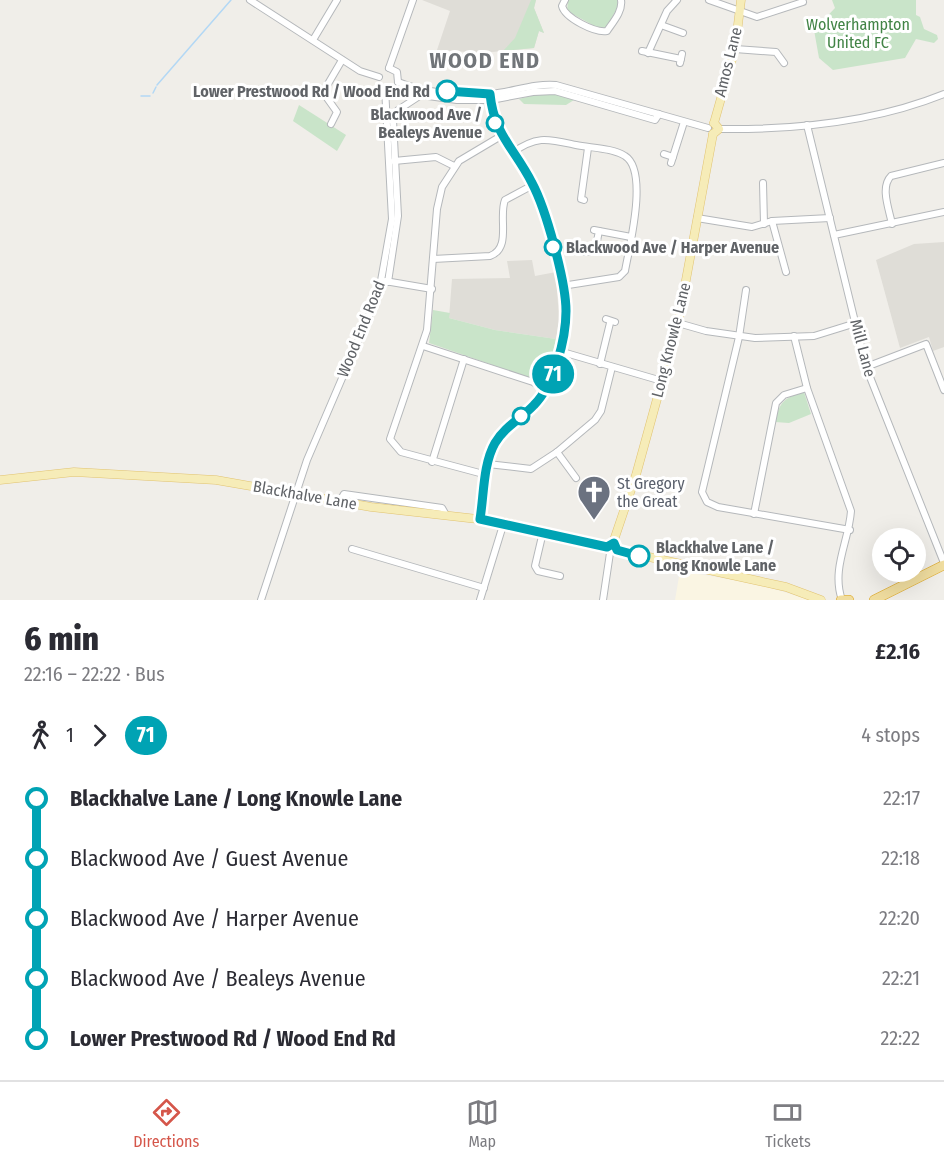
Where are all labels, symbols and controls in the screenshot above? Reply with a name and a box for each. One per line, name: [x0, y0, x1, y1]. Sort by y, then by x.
park label: Wolverhampton United FC: [806, 15, 910, 52]
street label: Amos Lane: [710, 25, 746, 99]
district label: WOOD END: [429, 47, 541, 74]
marker: Lower Prestwood Rd / Wood End Rd: [436, 80, 458, 102]
place label: Lower Prestwood Rd / Wood End Rd: [193, 82, 430, 101]
place label: Blackwood Ave / Bealeys Avenue: [371, 105, 482, 142]
marker: Blackwood Ave / Bealeys Avenue: [486, 114, 504, 132]
marker: Blackwood Ave / Harper Avenue: [544, 238, 562, 256]
place label: Blackwood Ave / Harper Avenue: [566, 238, 779, 257]
street label: Wood End Road: [333, 278, 389, 380]
street label: Long Knowle Lane: [648, 281, 694, 399]
street label: Mill Lane: [846, 317, 880, 379]
line badge: 71: [526, 354, 580, 394]
text: 71: [544, 361, 562, 387]
unlabelled marker: [512, 407, 530, 425]
church icon: St Gregory the Great: [576, 474, 612, 521]
place label: St Gregory the Great: [617, 474, 685, 511]
street label: Blackhalve Lane: [252, 477, 358, 513]
map controls: [872, 528, 926, 582]
button: locate: [872, 528, 926, 582]
place label: Blackhalve Lane / Long Knowle Lane: [656, 538, 776, 575]
marker: Blackhalve Lane / Long Knowle Lane: [628, 545, 650, 567]
text: 6 min: [24, 619, 99, 659]
text: £2.16: [875, 638, 920, 665]
text: 22:16 – 22:22 · Bus: [24, 662, 165, 686]
icon: walk: [24, 719, 57, 752]
icon: forward: [83, 719, 116, 752]
text: 71: [137, 722, 155, 748]
text: 1: [66, 723, 74, 747]
text: 4 stops: [861, 723, 920, 747]
text: Blackhalve Lane / Long Knowle Lane: [70, 785, 402, 812]
text: 22:17: [883, 786, 920, 810]
text: Blackwood Ave / Guest Avenue: [70, 845, 348, 872]
text: 22:18: [881, 846, 920, 870]
text: Blackwood Ave / Harper Avenue: [70, 905, 359, 932]
text: 22:20: [879, 906, 920, 930]
text: Blackwood Ave / Bealeys Avenue: [70, 965, 366, 992]
text: 22:21: [882, 966, 920, 990]
text: Lower Prestwood Rd / Wood End Rd: [70, 1025, 396, 1052]
text: 22:22: [880, 1026, 920, 1050]
tab: Directions: [133, 1096, 199, 1151]
tab: Map: [466, 1096, 499, 1151]
tab: Tickets: [765, 1096, 811, 1151]

